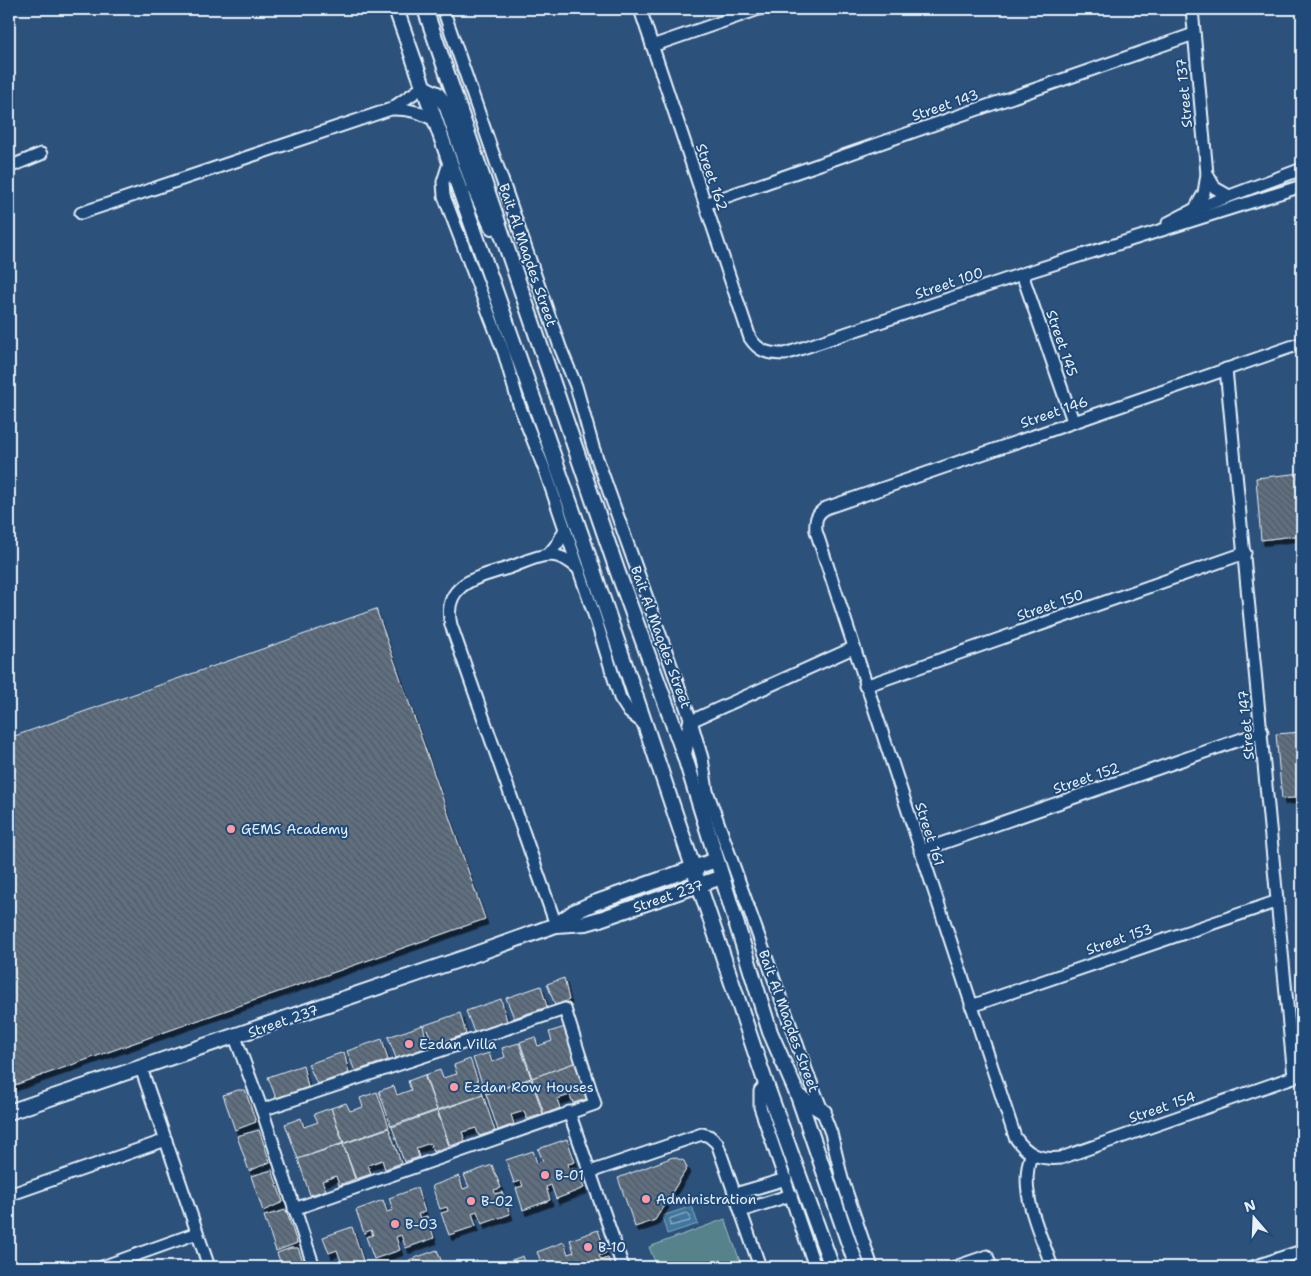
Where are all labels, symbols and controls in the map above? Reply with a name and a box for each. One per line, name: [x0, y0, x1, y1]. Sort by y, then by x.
street label: Street 137: [1172, 58, 1196, 128]
street label: Street 143: [909, 85, 981, 125]
street label: Street 162: [692, 141, 732, 213]
street label: Bait Al Maqdes Street: [495, 181, 561, 329]
street label: Street 100: [913, 263, 985, 303]
street label: Street 145: [1042, 307, 1082, 379]
street label: Street 146: [1018, 392, 1090, 432]
street label: Bait Al Maqdes Street: [627, 563, 695, 711]
street label: Street 150: [1014, 585, 1086, 625]
street label: Street 147: [1234, 689, 1258, 761]
street label: Street 152: [1050, 758, 1122, 798]
street label: Street 161: [911, 800, 949, 868]
place label: GEMS Academy: [241, 820, 348, 838]
marker: GEMS Academy: [225, 823, 237, 835]
street label: Street 237: [630, 876, 706, 916]
street label: Street 153: [1083, 919, 1155, 959]
street label: Bait Al Maqdes Street: [755, 947, 823, 1095]
street label: Street 237: [245, 1001, 321, 1041]
place label: Ezdan Villa: [419, 1035, 497, 1053]
marker: Ezdan Villa: [403, 1038, 415, 1050]
place label: Ezdan Row Houses: [464, 1078, 594, 1096]
marker: Ezdan Row Houses: [448, 1081, 460, 1093]
street label: Street 154: [1126, 1087, 1198, 1127]
place label: B-01: [555, 1166, 584, 1184]
marker: B-01: [539, 1169, 551, 1181]
place label: Administration: [656, 1190, 757, 1208]
place label: B-02: [481, 1192, 514, 1210]
marker: Administration: [640, 1193, 652, 1205]
north arrow: [1228, 1194, 1278, 1244]
marker: B-02: [465, 1195, 477, 1207]
text: N: [1242, 1195, 1258, 1216]
place label: B-03: [405, 1215, 438, 1233]
marker: B-03: [389, 1218, 401, 1230]
place label: B-10: [598, 1238, 626, 1256]
marker: B-10: [582, 1241, 594, 1253]

